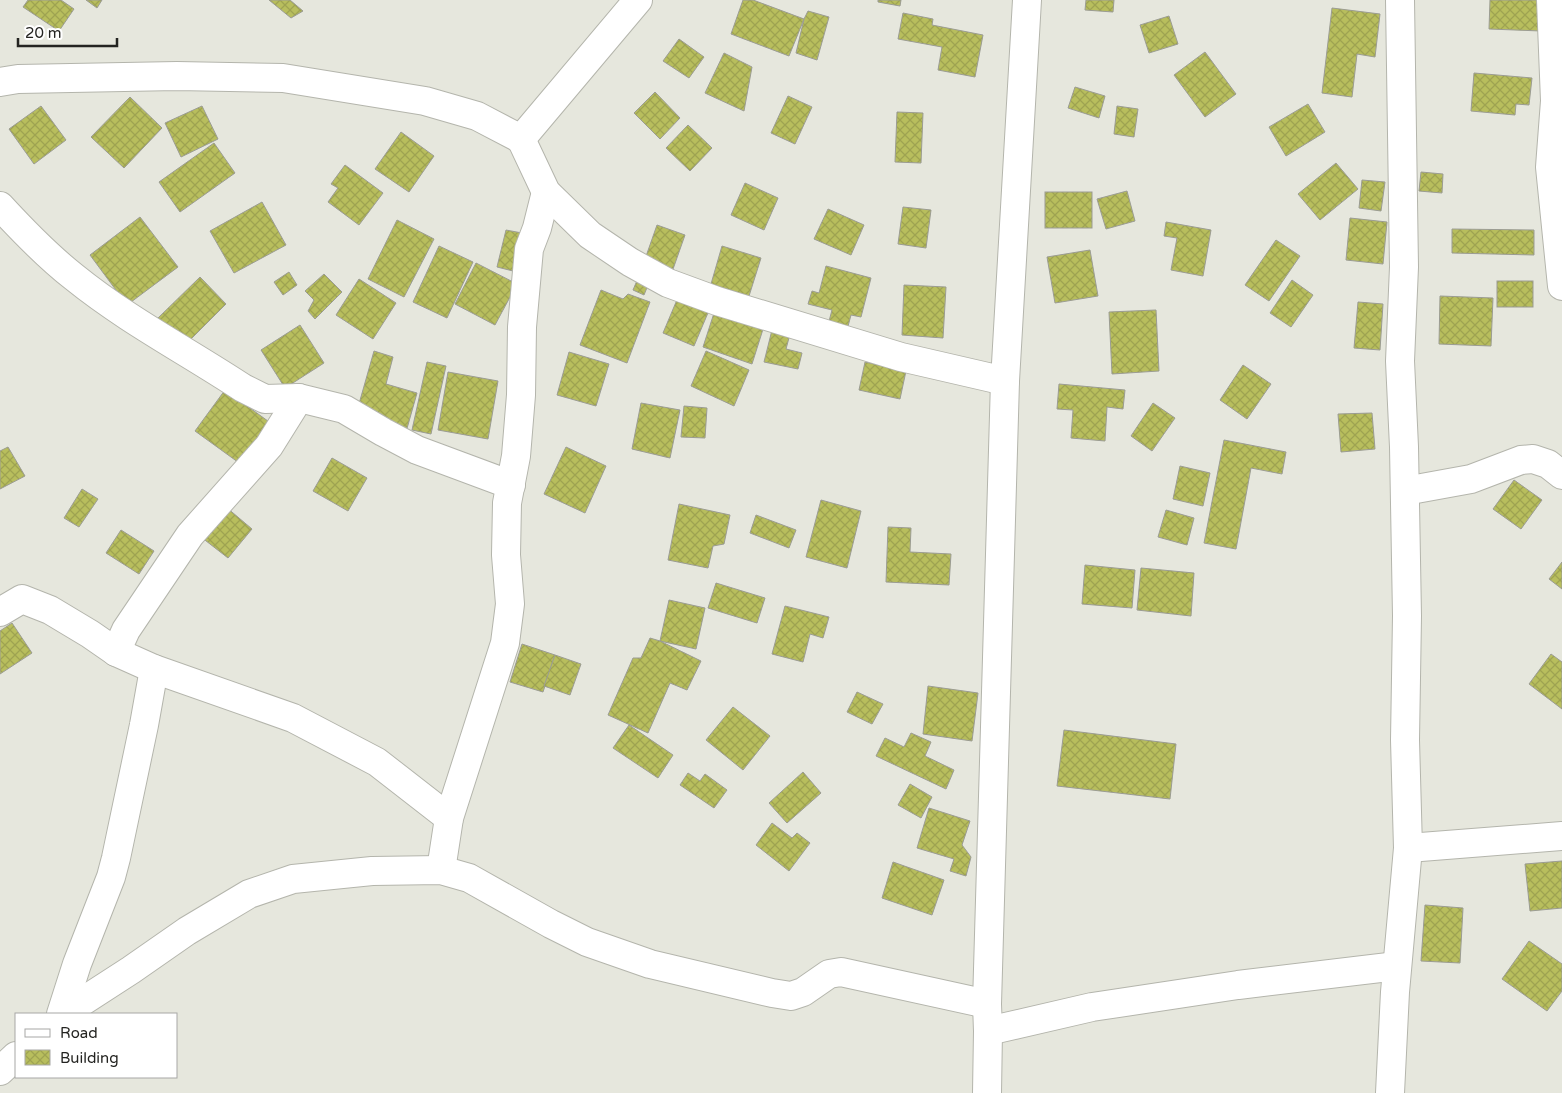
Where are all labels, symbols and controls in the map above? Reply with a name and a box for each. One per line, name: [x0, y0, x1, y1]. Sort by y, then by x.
scale bar: [18, 15, 116, 47]
text: 20 m: [25, 24, 62, 42]
legend: [15, 1013, 178, 1078]
text: Road: [60, 1024, 98, 1042]
text: Building: [60, 1049, 119, 1067]

